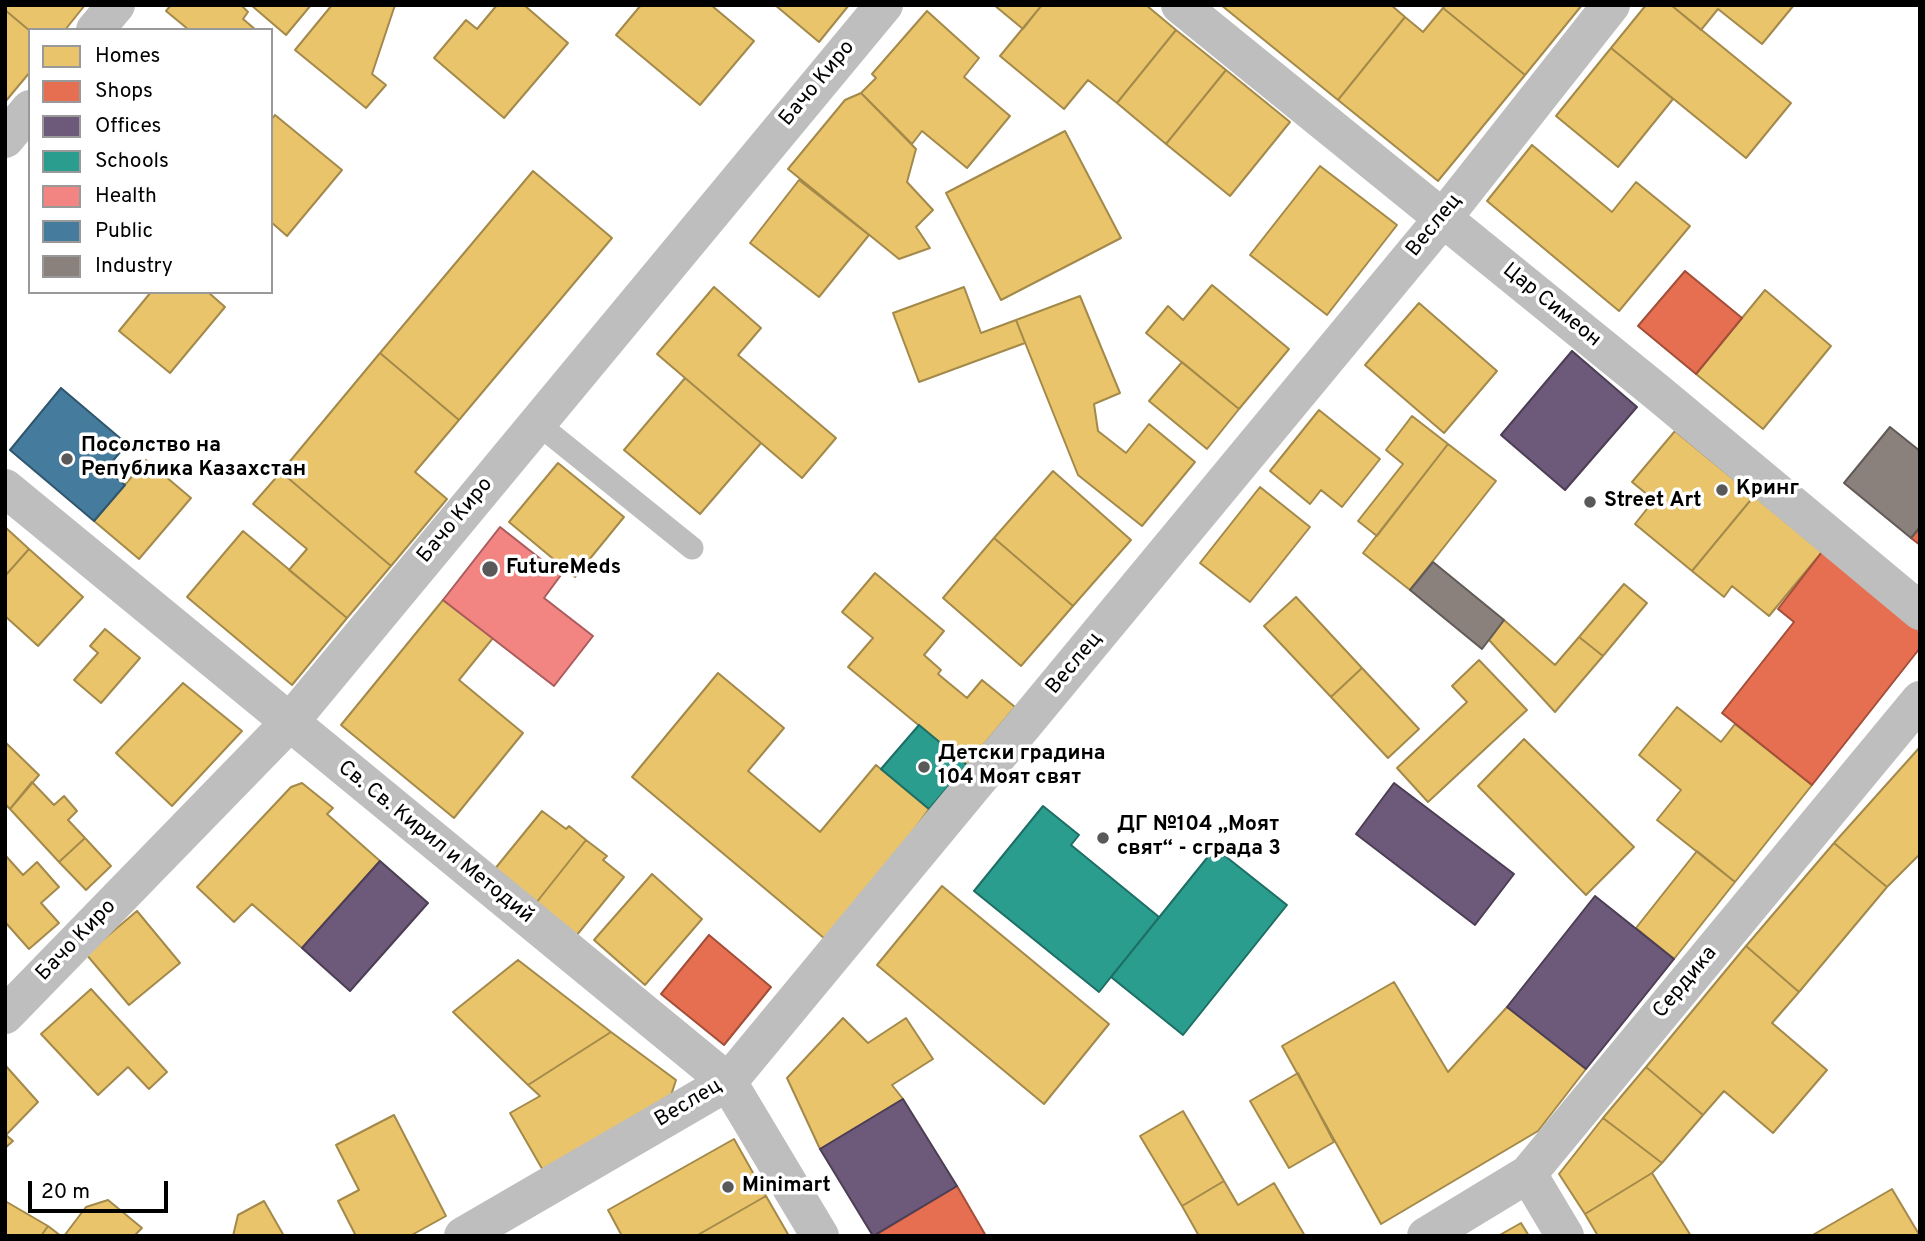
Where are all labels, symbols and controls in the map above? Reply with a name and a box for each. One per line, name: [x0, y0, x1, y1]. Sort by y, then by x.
legend: [28, 28, 273, 294]
street label: Бачо Киро: [775, 36, 861, 132]
text: Homes: [95, 43, 160, 70]
text: Shops: [95, 78, 153, 105]
text: Offices: [95, 113, 161, 140]
text: Schools: [95, 148, 169, 175]
text: Health: [95, 183, 157, 210]
street label: Веслец: [1402, 189, 1468, 263]
text: Public: [95, 218, 153, 245]
text: Industry: [95, 253, 173, 280]
street label: Цар Симеон: [1497, 259, 1605, 353]
place label: Посолство на Република Казахстан: [81, 434, 306, 484]
marker: Посолство на Република Казахстан: [59, 451, 75, 467]
street label: Бачо Киро: [413, 473, 499, 569]
place label: Кринг: [1736, 477, 1799, 503]
marker: Кринг: [1714, 482, 1730, 498]
place label: Street Art: [1604, 489, 1702, 515]
marker: Street Art: [1582, 494, 1598, 510]
place label: FutureMeds: [506, 556, 621, 582]
marker: FutureMeds: [480, 559, 500, 579]
street label: Веслец: [1042, 628, 1108, 700]
place label: Детски градина 104 Моят свят: [938, 742, 1106, 792]
street label: Св. Св. Кирил и Методий: [332, 756, 538, 930]
marker: Детски градина 104 Моят свят: [916, 759, 932, 775]
place label: ДГ №104 „Моят свят“ - сграда 3: [1117, 813, 1281, 863]
marker: ДГ №104 „Моят свят“ - сграда 3: [1095, 830, 1111, 846]
street label: Бачо Киро: [32, 895, 122, 987]
street label: Сердика: [1649, 942, 1723, 1024]
street label: Веслец: [651, 1074, 727, 1134]
scale bar: [32, 1168, 172, 1212]
place label: Minimart: [742, 1174, 831, 1200]
text: 20 m: [41, 1179, 90, 1206]
marker: Minimart: [720, 1179, 736, 1195]

